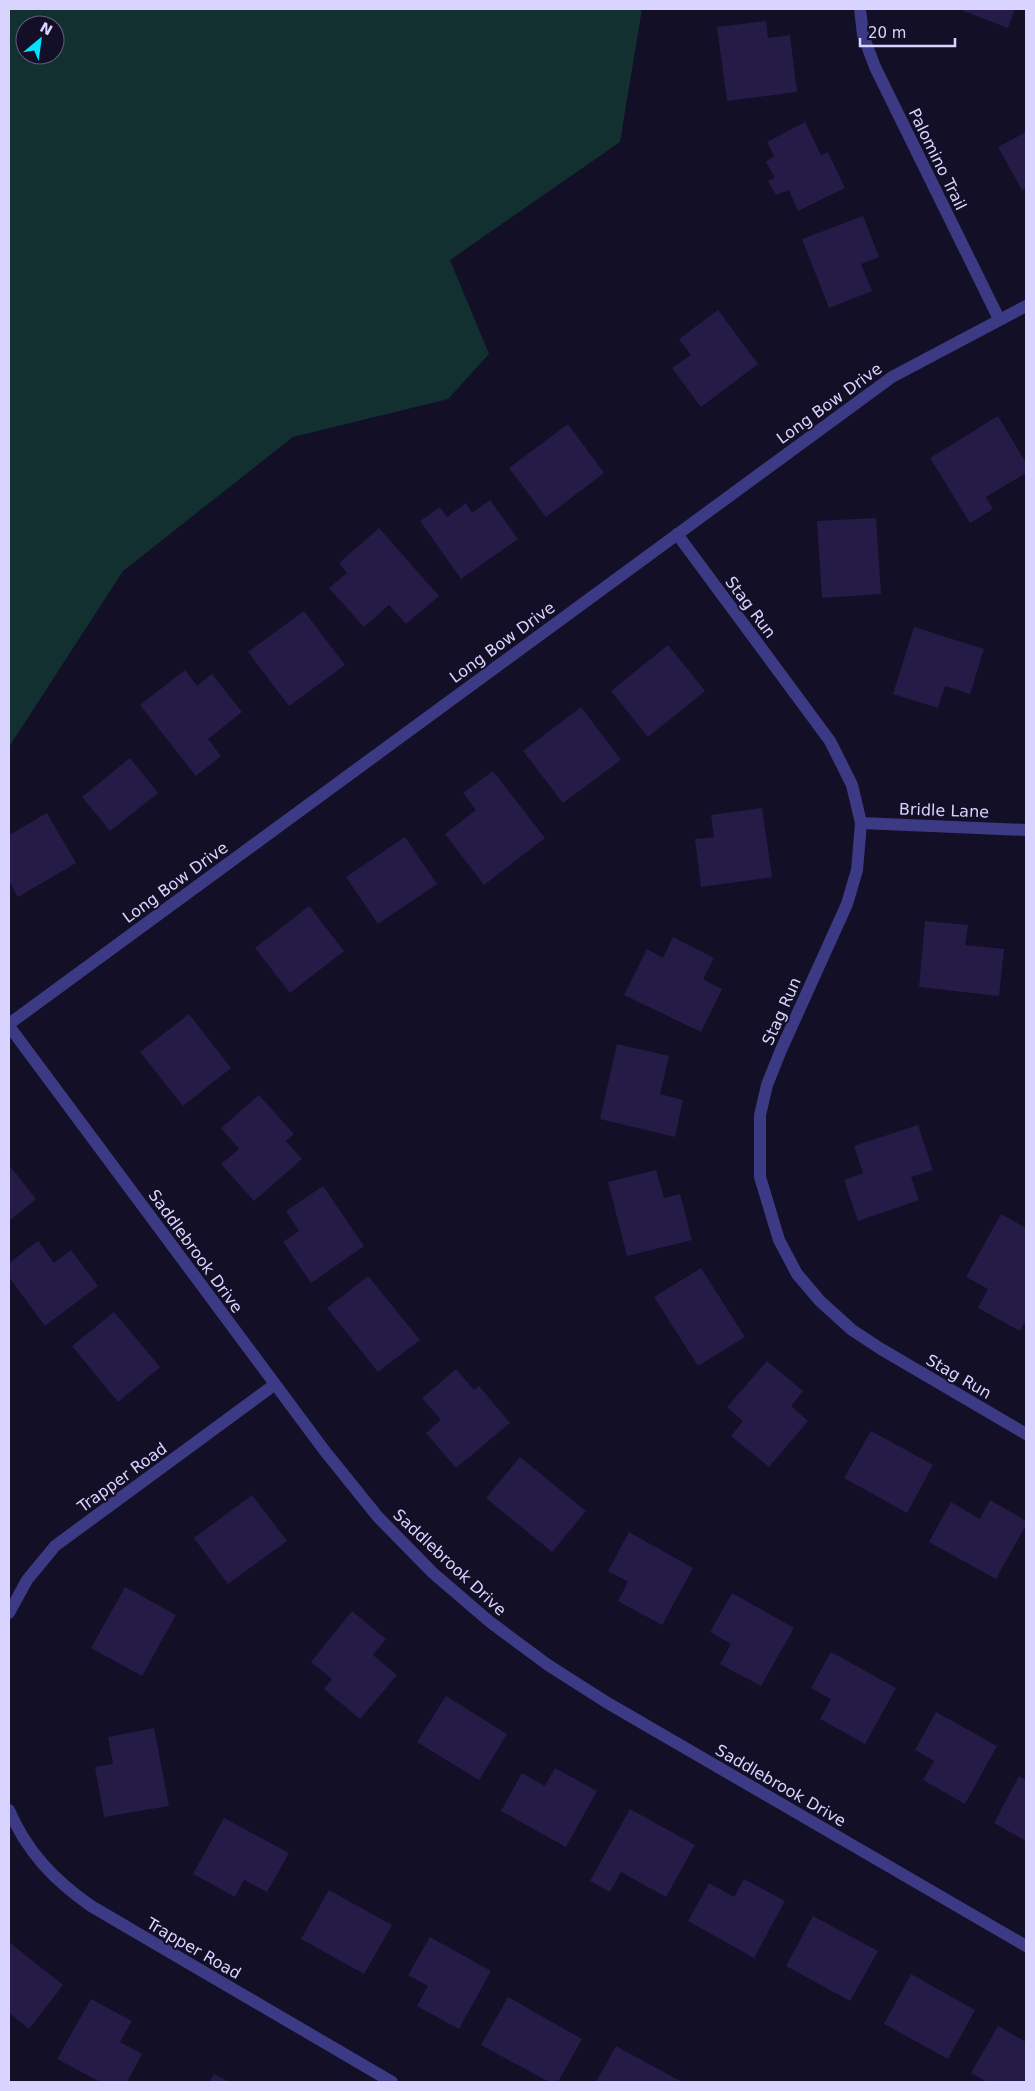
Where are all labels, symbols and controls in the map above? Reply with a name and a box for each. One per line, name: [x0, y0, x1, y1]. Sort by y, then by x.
north arrow: [15, 15, 65, 65]
scale bar: [860, 15, 955, 47]
text: N: [37, 19, 55, 38]
text: 20 m: [868, 24, 906, 42]
street label: Palomino Trail: [905, 105, 970, 213]
street label: Long Bow Drive: [773, 359, 886, 448]
street label: Stag Run: [721, 573, 780, 642]
street label: Long Bow Drive: [446, 598, 559, 687]
street label: Bridle Lane: [899, 799, 989, 822]
street label: Long Bow Drive: [119, 838, 232, 927]
street label: Stag Run: [758, 974, 805, 1048]
street label: Saddlebrook Drive: [145, 1186, 247, 1317]
street label: Stag Run: [923, 1350, 995, 1403]
street label: Trapper Road: [73, 1439, 171, 1517]
street label: Saddlebrook Drive: [389, 1505, 510, 1620]
street label: Saddlebrook Drive: [712, 1740, 849, 1831]
street label: Trapper Road: [142, 1913, 244, 1983]

